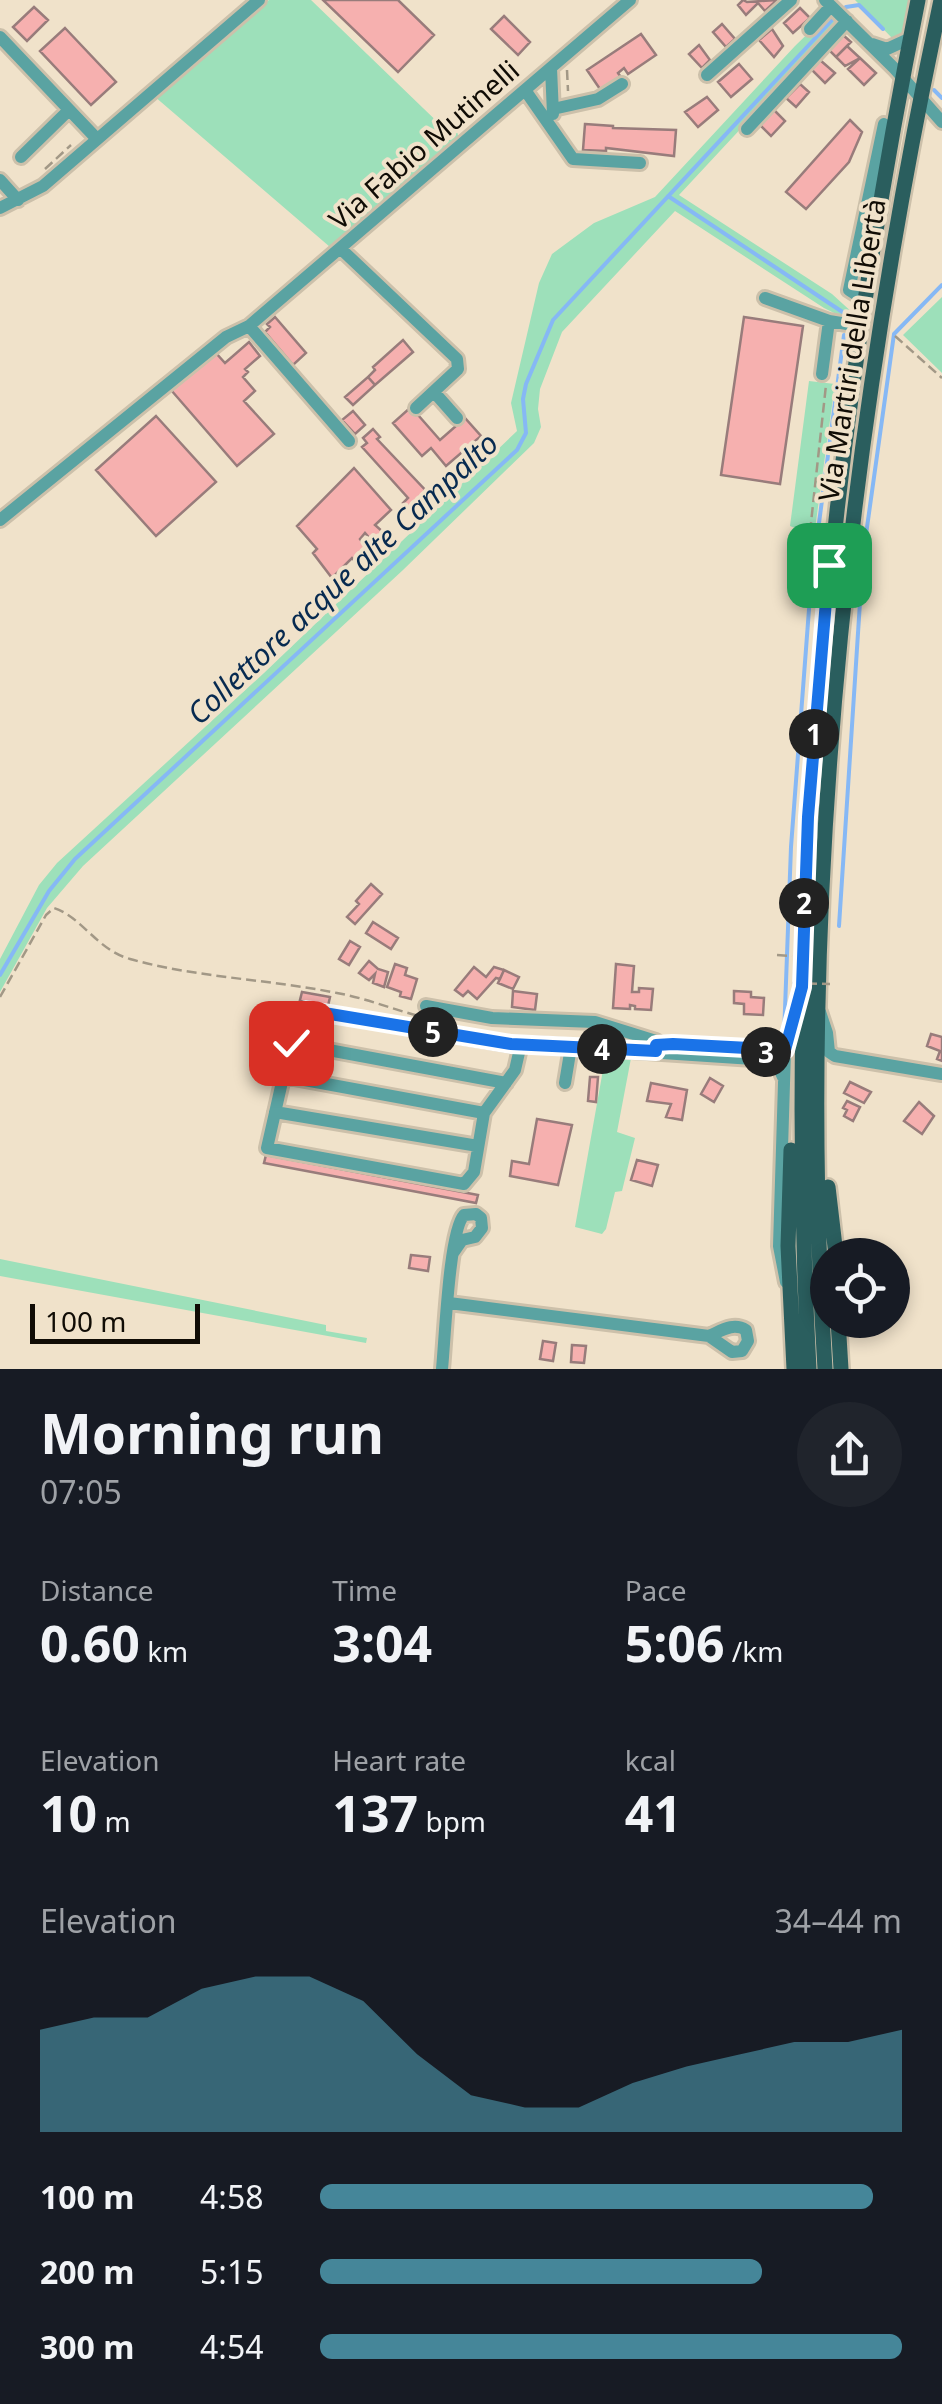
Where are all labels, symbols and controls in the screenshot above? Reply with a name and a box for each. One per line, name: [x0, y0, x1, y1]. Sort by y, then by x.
street label: Via Fabio Mutinelli: [320, 51, 527, 238]
street label: Via Martiri della Libertà: [808, 196, 894, 504]
water label: Collettore acque alte Campalto: [178, 423, 506, 733]
pin: [787, 523, 872, 608]
icon: arrive: [802, 538, 857, 593]
pin: 1: [789, 709, 839, 759]
text: 1: [806, 715, 822, 753]
pin: 2: [779, 878, 829, 928]
text: 2: [796, 884, 812, 922]
pin: [249, 1001, 334, 1086]
pin: 5: [408, 1007, 458, 1057]
text: 5: [425, 1013, 441, 1051]
icon: check: [264, 1016, 319, 1071]
pin: 4: [577, 1024, 627, 1074]
pin: 3: [741, 1027, 791, 1077]
text: 4: [594, 1030, 610, 1068]
text: 3: [758, 1033, 774, 1071]
map controls: [810, 1238, 910, 1338]
button: locate: [810, 1238, 910, 1338]
scale bar: [30, 1299, 200, 1344]
text: 100 m: [45, 1302, 127, 1340]
text: Morning run: [40, 1395, 384, 1470]
button: share: [797, 1402, 902, 1507]
text: 07:05: [40, 1470, 122, 1513]
text: Distance: [40, 1571, 153, 1609]
text: Time: [332, 1571, 397, 1609]
text: Pace: [625, 1571, 687, 1609]
text: 0.60: [40, 1609, 140, 1677]
text: 3:04: [332, 1609, 432, 1677]
text: 5:06: [625, 1609, 725, 1677]
text: km: [140, 1632, 188, 1670]
text: /km: [725, 1632, 783, 1670]
text: Elevation: [40, 1741, 160, 1779]
text: Heart rate: [332, 1741, 466, 1779]
text: kcal: [625, 1741, 676, 1779]
text: 10: [40, 1779, 97, 1847]
text: 137: [332, 1779, 418, 1847]
text: 41: [625, 1779, 682, 1847]
text: m: [97, 1802, 131, 1840]
text: bpm: [418, 1802, 486, 1840]
text: Elevation: [40, 1899, 177, 1942]
text: 34–44 m: [775, 1899, 902, 1942]
text: 100 m: [40, 2175, 134, 2218]
text: 4:58: [200, 2175, 264, 2218]
text: 200 m: [40, 2250, 134, 2293]
text: 5:15: [200, 2250, 264, 2293]
text: 300 m: [40, 2325, 134, 2368]
text: 4:54: [200, 2325, 264, 2368]

